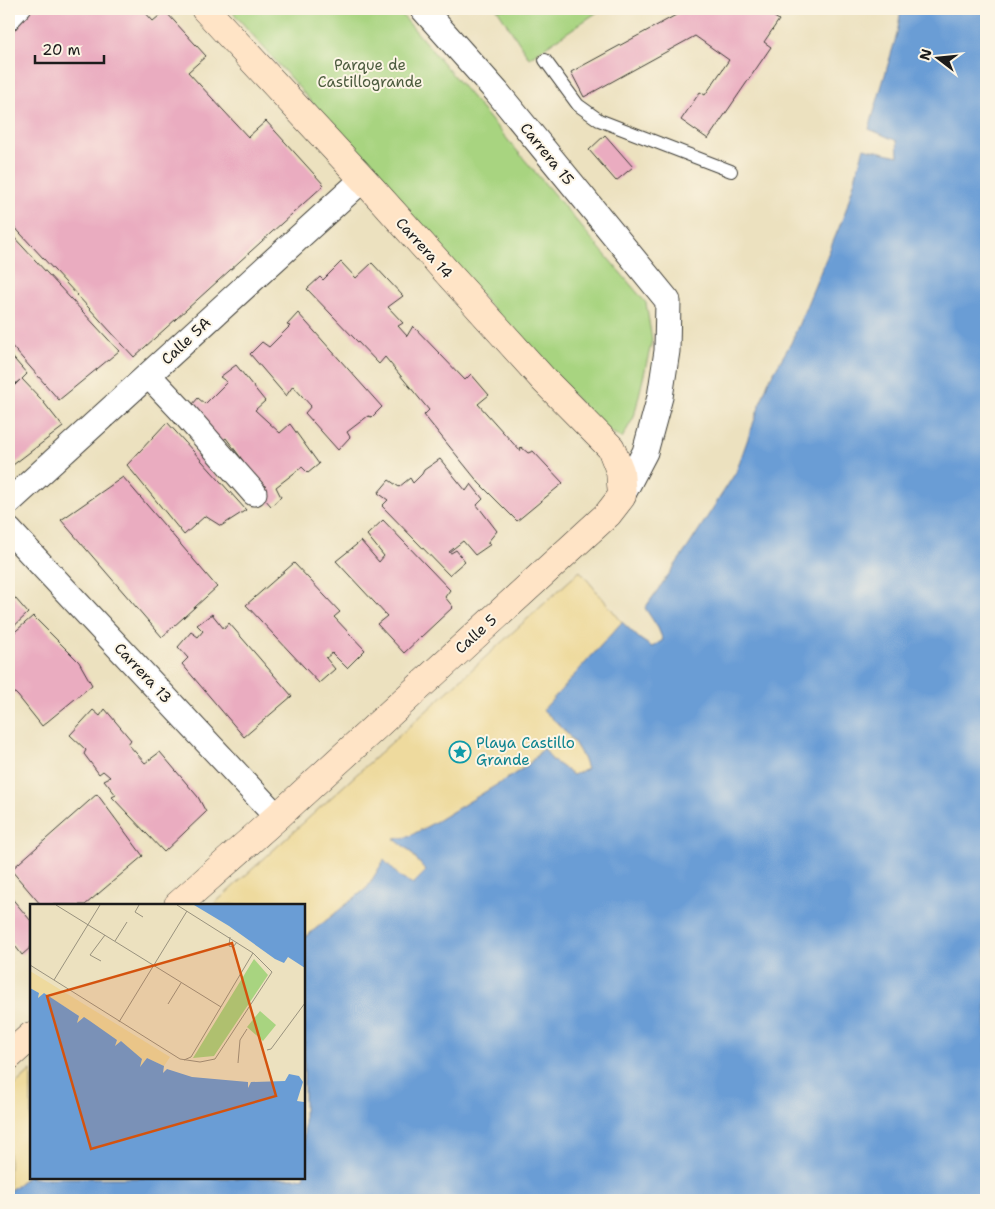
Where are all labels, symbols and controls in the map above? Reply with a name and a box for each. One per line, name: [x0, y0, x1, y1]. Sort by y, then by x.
scale bar: [35, 32, 104, 64]
north arrow: [912, 32, 962, 82]
text: 20 m: [42, 40, 81, 60]
text: N: [915, 47, 936, 62]
park label: Parque de Castillogrande: [317, 55, 423, 92]
street label: Carrera 15: [516, 119, 578, 189]
street label: Carrera 14: [391, 213, 457, 283]
street label: Calle 5A: [157, 313, 215, 369]
street label: Calle 5: [451, 610, 501, 658]
street label: Carrera 13: [110, 638, 176, 708]
place label: Playa Castillo Grande: [476, 733, 575, 770]
place icon: Playa Castillo Grande: [448, 740, 472, 764]
inset map: [30, 904, 305, 1179]

